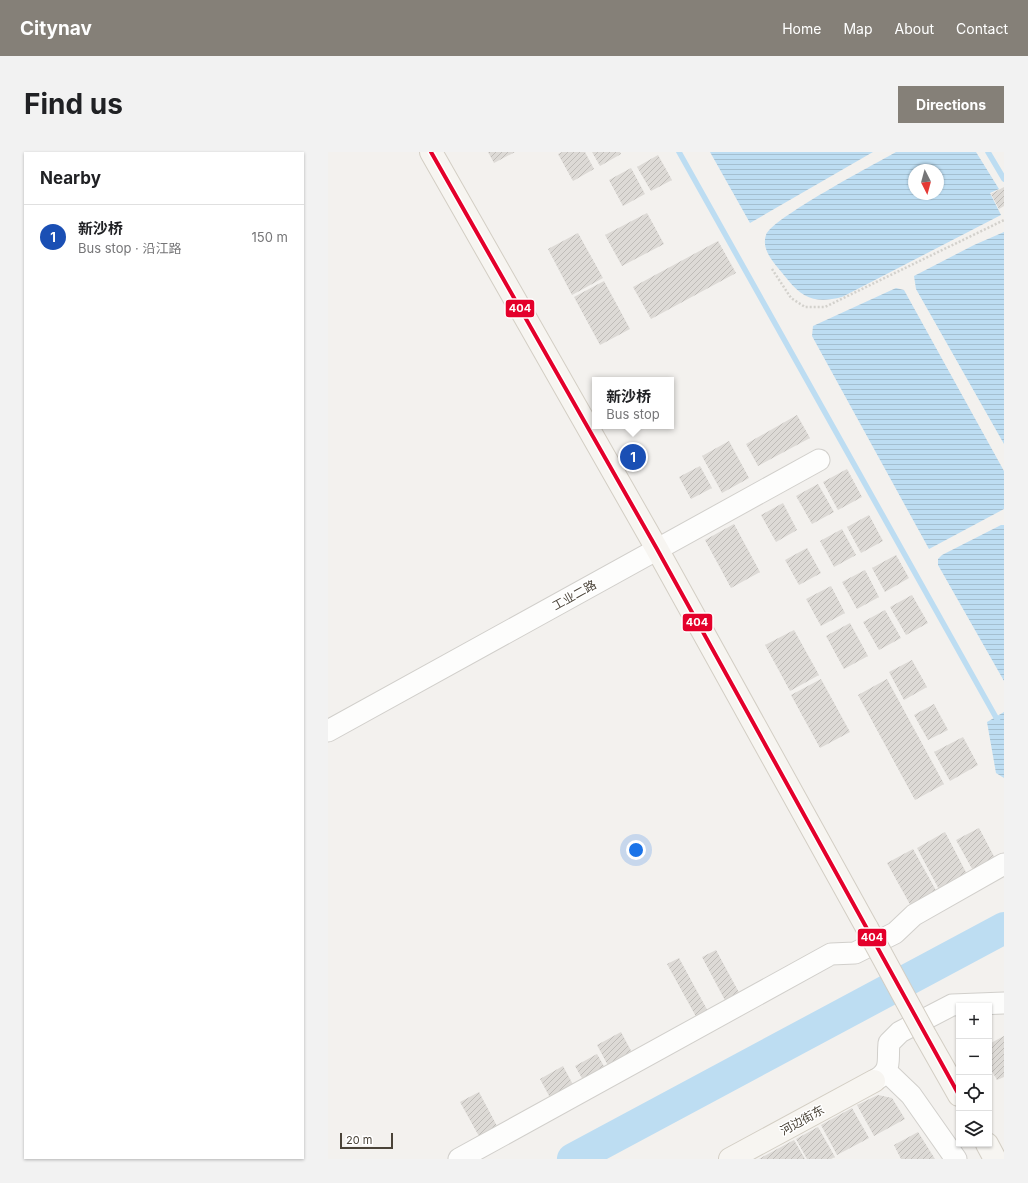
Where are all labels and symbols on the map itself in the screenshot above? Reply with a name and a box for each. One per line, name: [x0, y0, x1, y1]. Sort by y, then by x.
north arrow: [908, 164, 944, 200]
line badge: 404: [505, 299, 535, 318]
text: 404: [509, 301, 531, 315]
pin: 1: [620, 442, 646, 472]
street label: 工业二路: [549, 577, 599, 613]
line badge: 404: [682, 613, 713, 632]
text: 404: [686, 615, 708, 629]
your location: [626, 840, 646, 860]
line badge: 404: [857, 928, 887, 947]
text: 404: [861, 930, 883, 944]
street label: 河边街东: [777, 1102, 827, 1138]
scale bar: [340, 1131, 393, 1150]

